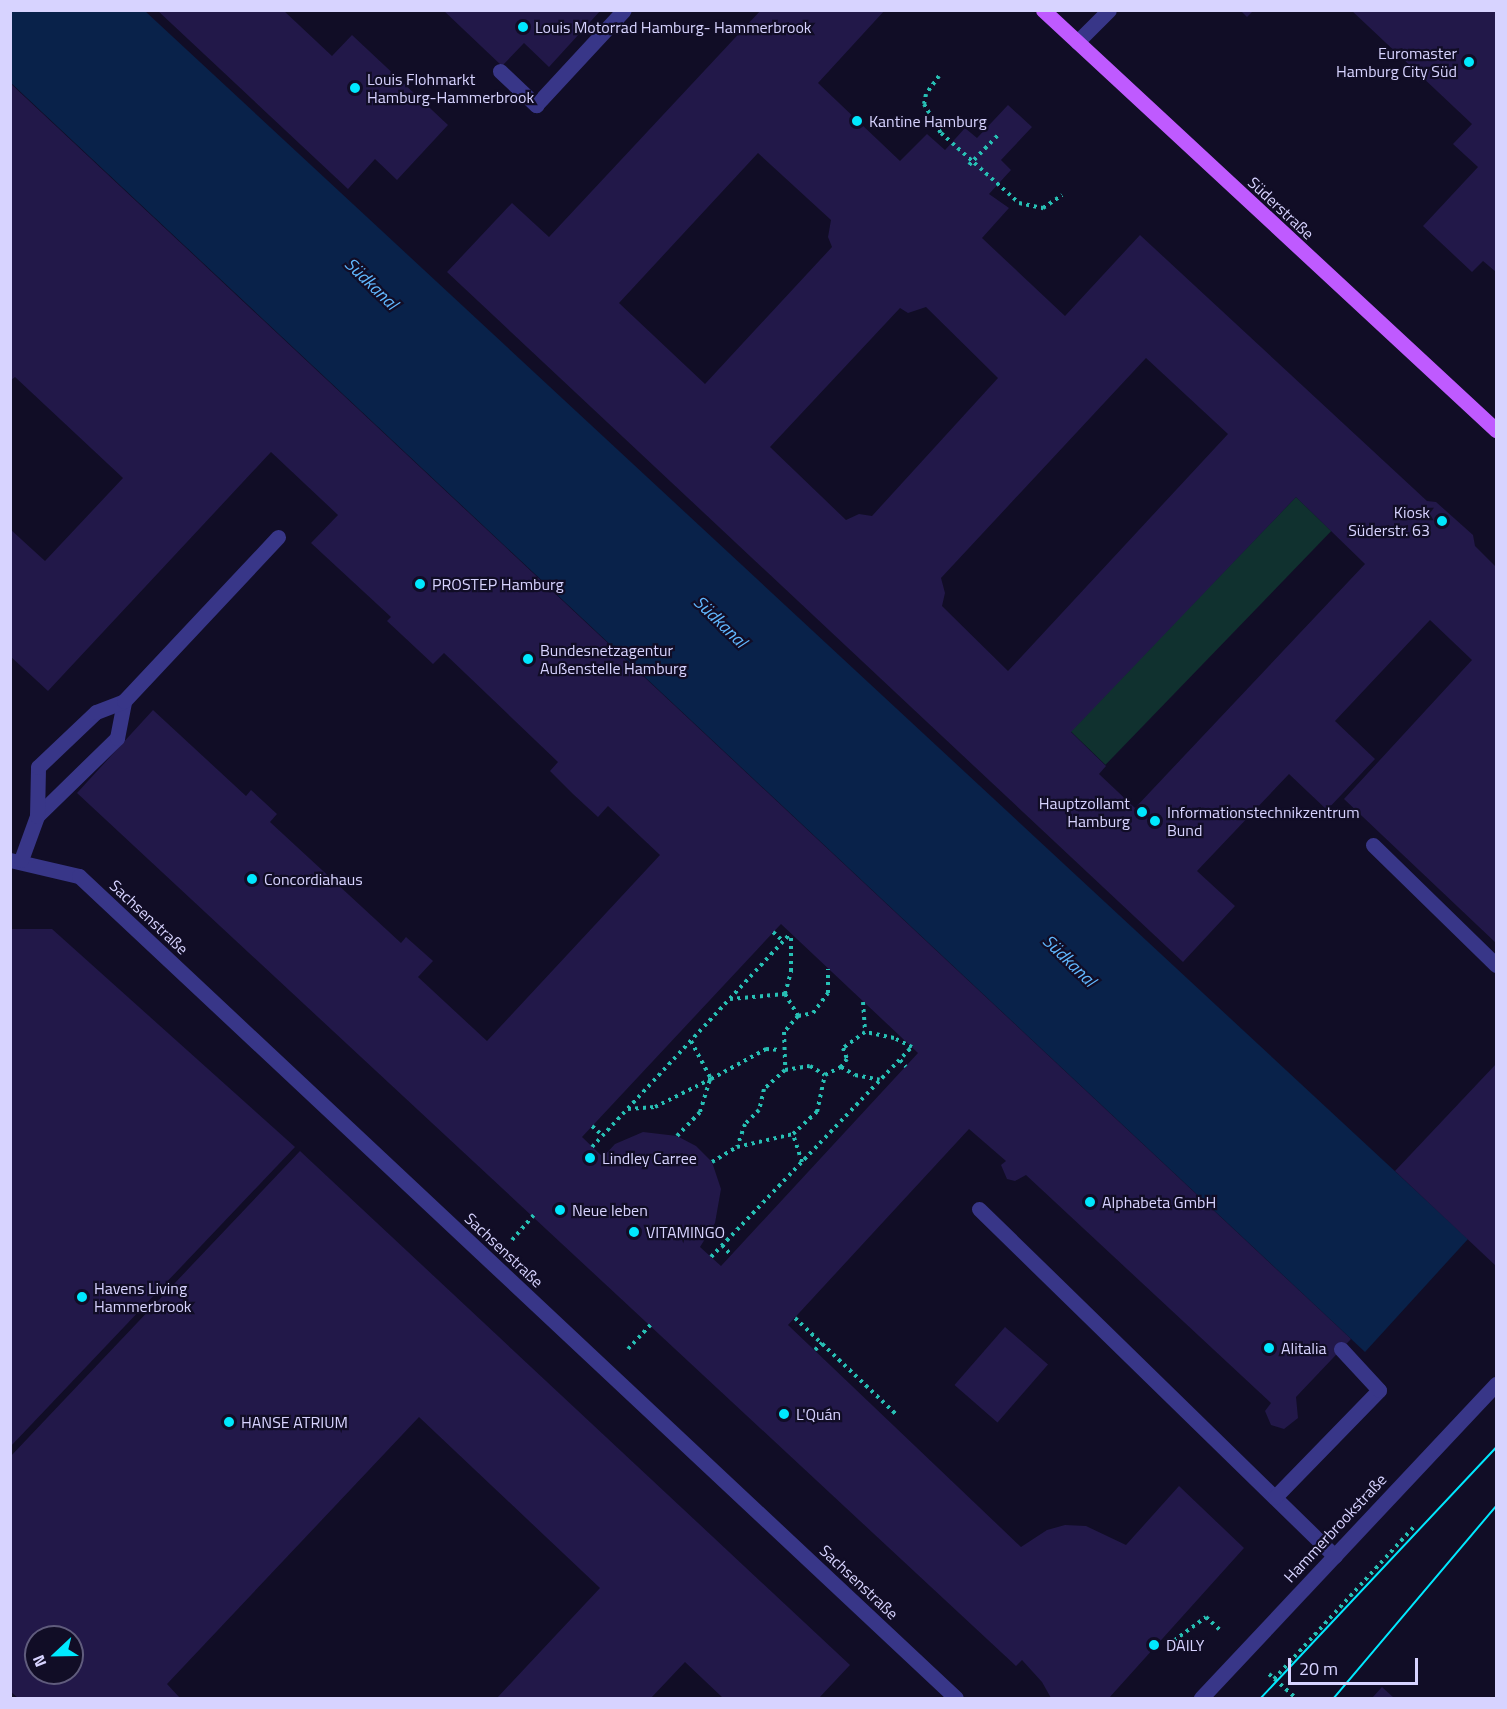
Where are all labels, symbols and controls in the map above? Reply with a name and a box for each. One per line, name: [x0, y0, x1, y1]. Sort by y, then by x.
place label: Louis Motorrad Hamburg- Hammerbrook: [535, 17, 811, 37]
marker: Louis Motorrad Hamburg- Hammerbrook: [516, 20, 530, 34]
place label: Euromaster Hamburg City Süd: [1336, 43, 1457, 81]
marker: Euromaster Hamburg City Süd: [1462, 55, 1476, 69]
place label: Louis Flohmarkt Hamburg-Hammerbrook: [367, 69, 534, 107]
marker: Louis Flohmarkt Hamburg-Hammerbrook: [348, 81, 362, 95]
place label: Kantine Hamburg: [869, 111, 987, 131]
marker: Kantine Hamburg: [850, 114, 864, 128]
street label: Süderstraße: [1244, 173, 1318, 243]
water label: Südkanal: [340, 253, 402, 315]
place label: Kiosk Süderstr. 63: [1348, 502, 1430, 540]
marker: Kiosk Süderstr. 63: [1435, 514, 1449, 528]
place label: PROSTEP Hamburg: [432, 574, 564, 594]
marker: PROSTEP Hamburg: [413, 577, 427, 591]
water label: Südkanal: [689, 591, 751, 653]
place label: Bundesnetzagentur Außenstelle Hamburg: [540, 640, 687, 678]
marker: Bundesnetzagentur Außenstelle Hamburg: [521, 652, 535, 666]
place label: Hauptzollamt Hamburg: [1039, 793, 1130, 831]
place label: Informationstechnikzentrum Bund: [1167, 802, 1360, 840]
marker: Hauptzollamt Hamburg: [1135, 805, 1149, 819]
marker: Informationstechnikzentrum Bund: [1148, 814, 1162, 828]
place label: Concordiahaus: [264, 869, 363, 889]
marker: Concordiahaus: [245, 872, 259, 886]
street label: Sachsenstraße: [106, 876, 192, 958]
water label: Südkanal: [1038, 930, 1100, 992]
place label: Lindley Carree: [602, 1148, 697, 1168]
marker: Lindley Carree: [583, 1151, 597, 1165]
place label: Alphabeta GmbH: [1102, 1192, 1216, 1212]
marker: Alphabeta GmbH: [1083, 1195, 1097, 1209]
place label: Neue leben: [572, 1200, 648, 1220]
marker: Neue leben: [553, 1203, 567, 1217]
street label: Sachsenstraße: [461, 1209, 547, 1291]
place label: VITAMINGO: [646, 1222, 725, 1242]
marker: VITAMINGO: [627, 1225, 641, 1239]
place label: Havens Living Hammerbrook: [94, 1278, 192, 1316]
marker: Havens Living Hammerbrook: [75, 1290, 89, 1304]
place label: Alitalia: [1281, 1338, 1327, 1358]
marker: Alitalia: [1262, 1341, 1276, 1355]
place label: L'Quán: [796, 1404, 841, 1424]
marker: L'Quán: [777, 1407, 791, 1421]
place label: HANSE ATRIUM: [241, 1412, 348, 1432]
marker: HANSE ATRIUM: [222, 1415, 236, 1429]
street label: Hammerbrookstraße: [1280, 1470, 1390, 1586]
street label: Sachsenstraße: [816, 1541, 902, 1623]
north arrow: [24, 1625, 84, 1685]
place label: DAILY: [1166, 1635, 1204, 1655]
marker: DAILY: [1147, 1638, 1161, 1652]
scale bar: [1291, 1646, 1422, 1684]
text: N: [26, 1651, 52, 1671]
text: 20 m: [1299, 1655, 1338, 1682]

